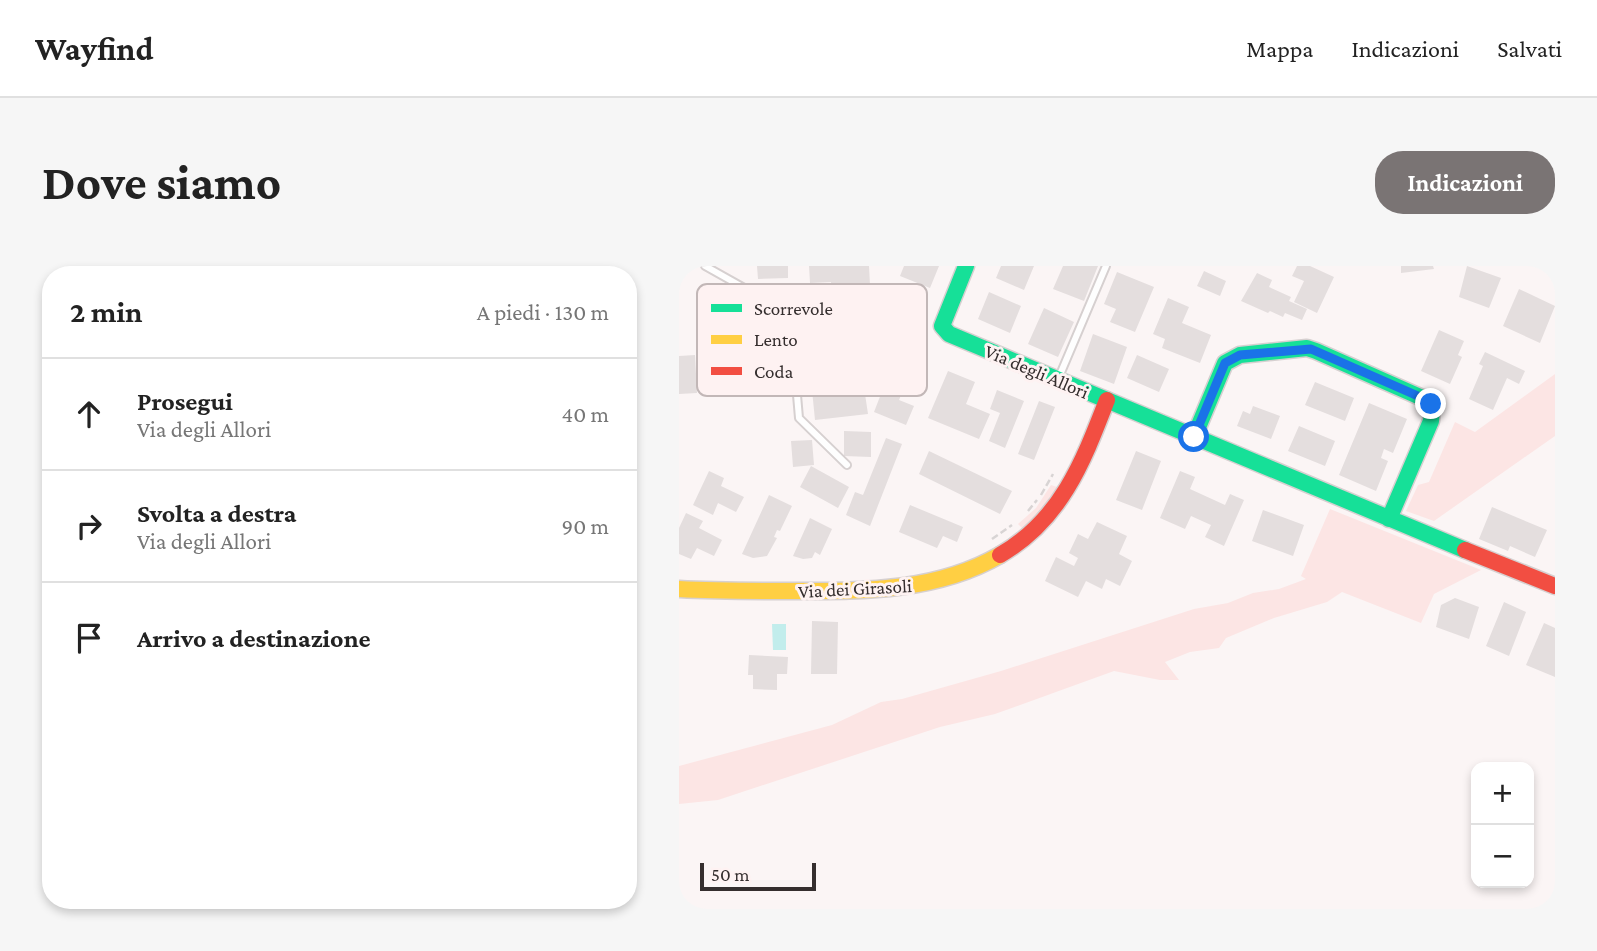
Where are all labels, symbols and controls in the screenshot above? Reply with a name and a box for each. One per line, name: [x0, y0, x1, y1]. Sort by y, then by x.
text: Wayfind: [35, 30, 153, 67]
text: Mappa: [1246, 35, 1313, 62]
text: Indicazioni: [1351, 35, 1459, 62]
text: Salvati: [1497, 35, 1562, 62]
button: Indicazioni: [1375, 151, 1555, 214]
text: Dove siamo: [42, 155, 281, 210]
legend: [697, 284, 927, 396]
text: 2 min: [70, 295, 142, 328]
text: Scorrevole: [754, 298, 833, 319]
text: A piedi · 130 m: [477, 299, 609, 325]
text: Lento: [754, 329, 798, 350]
street label: Via degli Allori: [982, 340, 1092, 403]
text: Coda: [754, 361, 794, 382]
text: Prosegui: [137, 387, 233, 416]
route end: [1415, 388, 1446, 419]
icon: ahead: [70, 395, 108, 433]
text: 40 m: [561, 401, 609, 427]
text: Via degli Allori: [137, 416, 271, 442]
route start: [1178, 421, 1209, 452]
text: Svolta a destra: [137, 499, 296, 528]
icon: right: [70, 507, 108, 545]
text: 90 m: [562, 513, 609, 539]
text: Via degli Allori: [137, 528, 271, 554]
street label: Via dei Girasoli: [798, 575, 912, 602]
icon: arrive: [70, 619, 108, 657]
text: Arrivo a destinazione: [137, 624, 371, 653]
map controls: [1471, 762, 1534, 888]
button: +: [1471, 762, 1534, 825]
button: −: [1471, 825, 1534, 888]
scale bar: [700, 860, 815, 892]
text: 50 m: [711, 864, 750, 885]

